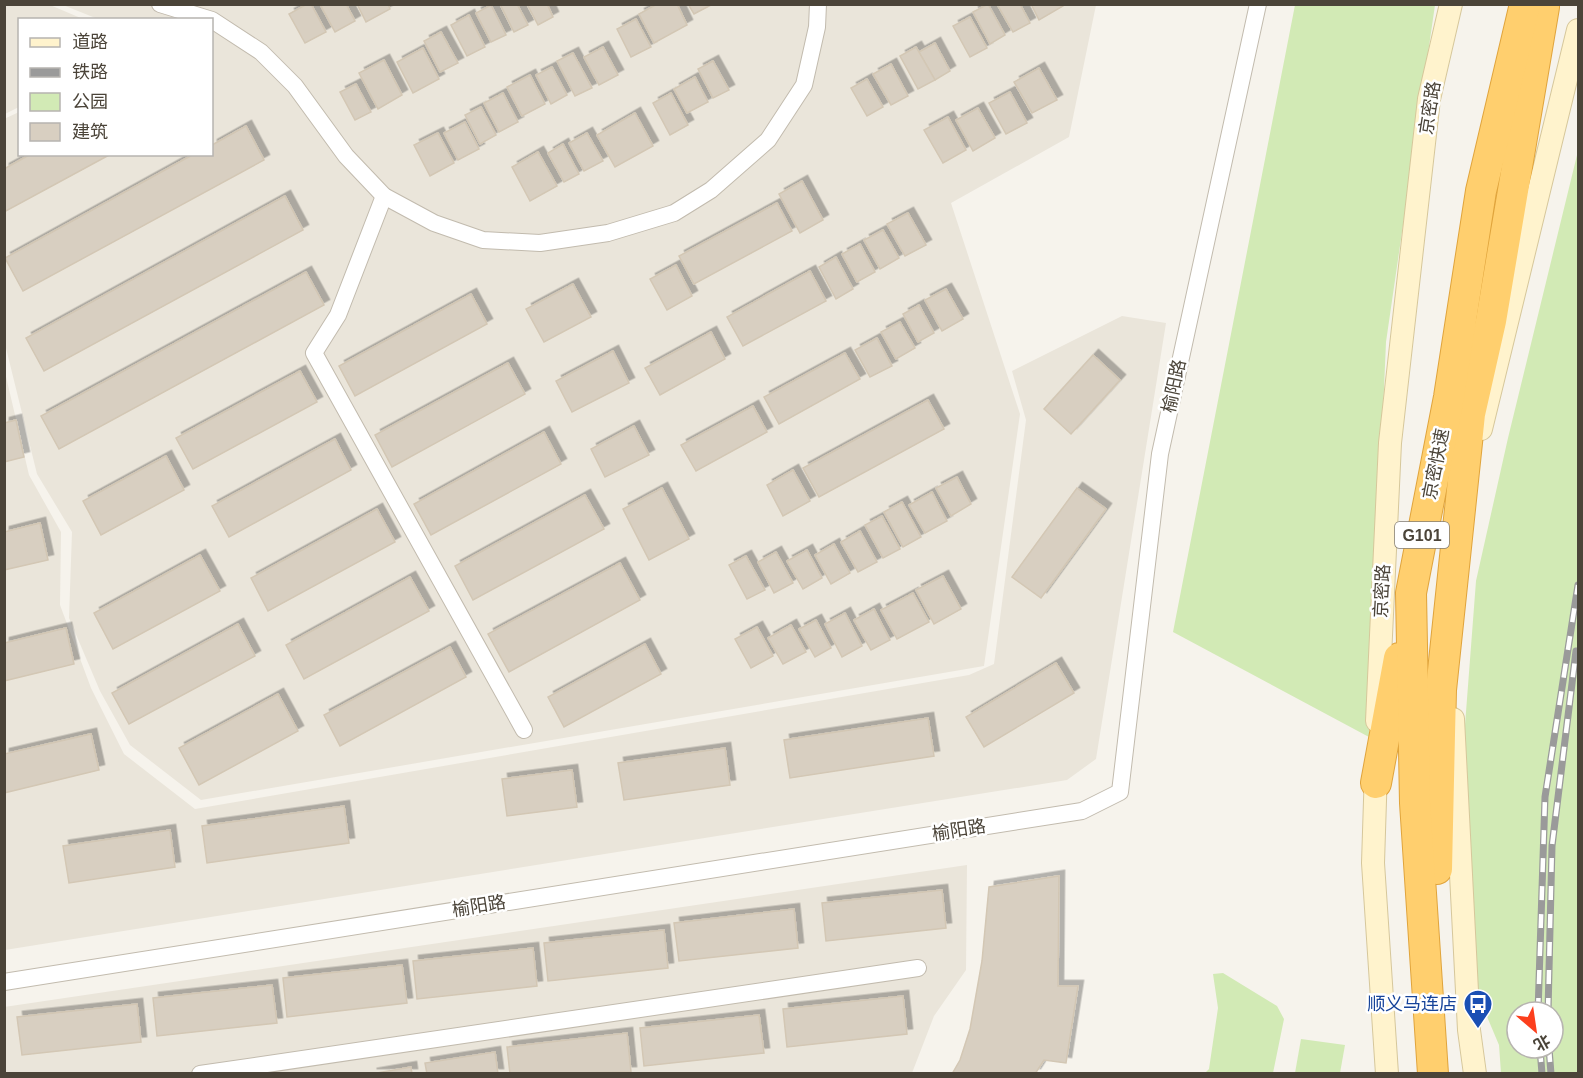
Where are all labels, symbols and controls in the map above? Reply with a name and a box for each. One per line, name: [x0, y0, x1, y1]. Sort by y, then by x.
legend: [18, 18, 213, 156]
text: 道路: [72, 32, 108, 52]
text: 铁路: [72, 62, 108, 82]
street label: 京密路: [1416, 80, 1444, 136]
text: 公园: [72, 92, 108, 112]
text: 建筑: [72, 122, 108, 142]
street label: 榆阳路: [1159, 358, 1189, 414]
street label: 京密快速: [1419, 427, 1453, 501]
road number: G101: [1395, 522, 1449, 548]
street label: 京密路: [1371, 564, 1393, 618]
street label: 榆阳路: [931, 816, 987, 844]
street label: 榆阳路: [451, 892, 507, 920]
bus stop icon: 顺义马连店: [1462, 988, 1494, 1030]
place label: 顺义马连店: [1367, 994, 1457, 1014]
north arrow: [1505, 1000, 1565, 1060]
text: 北: [1531, 1031, 1553, 1054]

